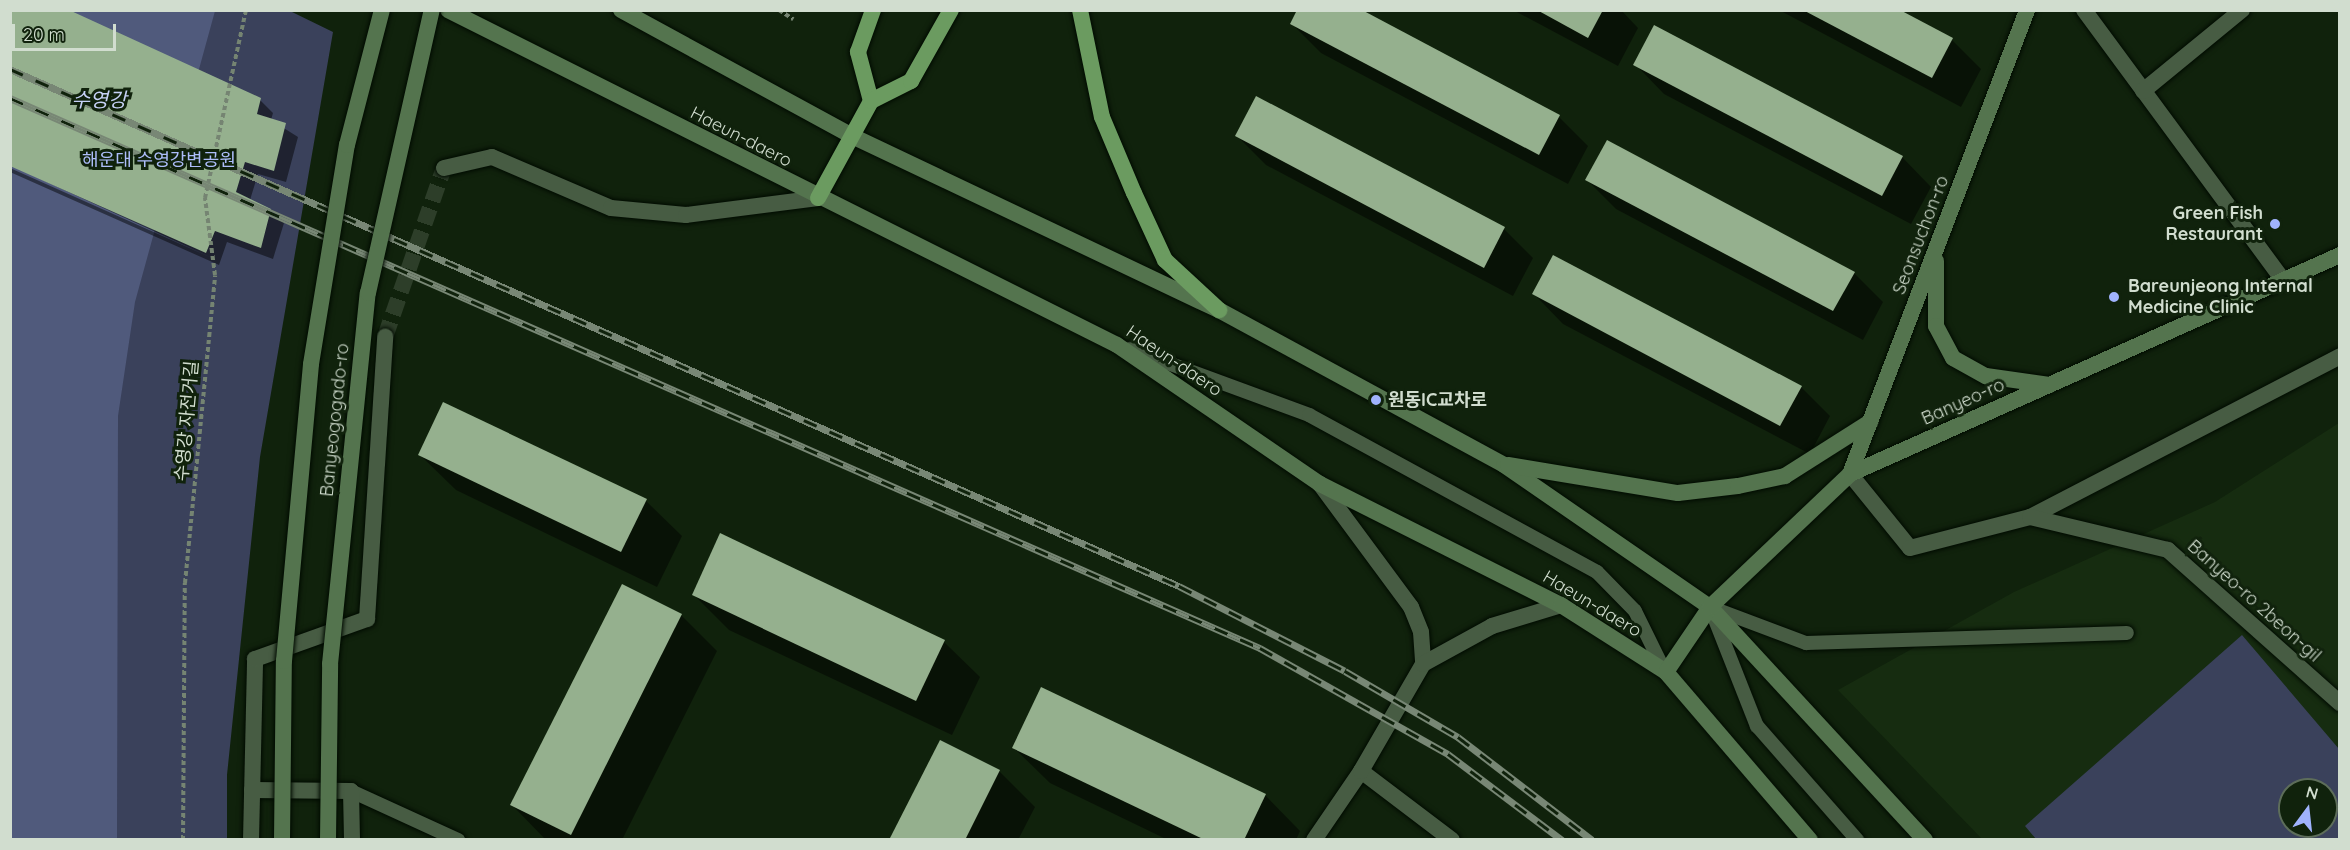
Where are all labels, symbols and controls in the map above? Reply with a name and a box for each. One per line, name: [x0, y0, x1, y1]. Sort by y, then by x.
scale bar: [15, 12, 118, 50]
text: 20 m: [23, 23, 65, 46]
water label: 수영강: [71, 87, 127, 111]
street label: Haeun-daero: [687, 102, 795, 172]
park label: 해운대 수영강변공원: [82, 149, 236, 171]
street label: Seonsuchon-ro: [1888, 173, 1954, 297]
place label: Green Fish Restaurant: [2165, 203, 2263, 246]
marker: Green Fish Restaurant: [2268, 217, 2282, 231]
place label: Bareunjeong Internal Medicine Clinic: [2128, 276, 2313, 318]
marker: Bareunjeong Internal Medicine Clinic: [2105, 288, 2123, 306]
street label: Haeun-daero: [1122, 321, 1226, 401]
street label: Banyeogogado-ro: [316, 342, 354, 498]
street label: 수영강 자전거길: [171, 360, 203, 482]
street label: Banyeo-ro: [1918, 374, 2008, 430]
place label: 원동IC교차로: [1388, 389, 1487, 411]
marker: 원동IC교차로: [1369, 393, 1383, 407]
street label: Banyeo-ro 2beon-gil: [2183, 535, 2325, 667]
street label: Haeun-daero: [1539, 566, 1645, 642]
north arrow: [2278, 778, 2338, 838]
text: N: [2304, 781, 2320, 804]

